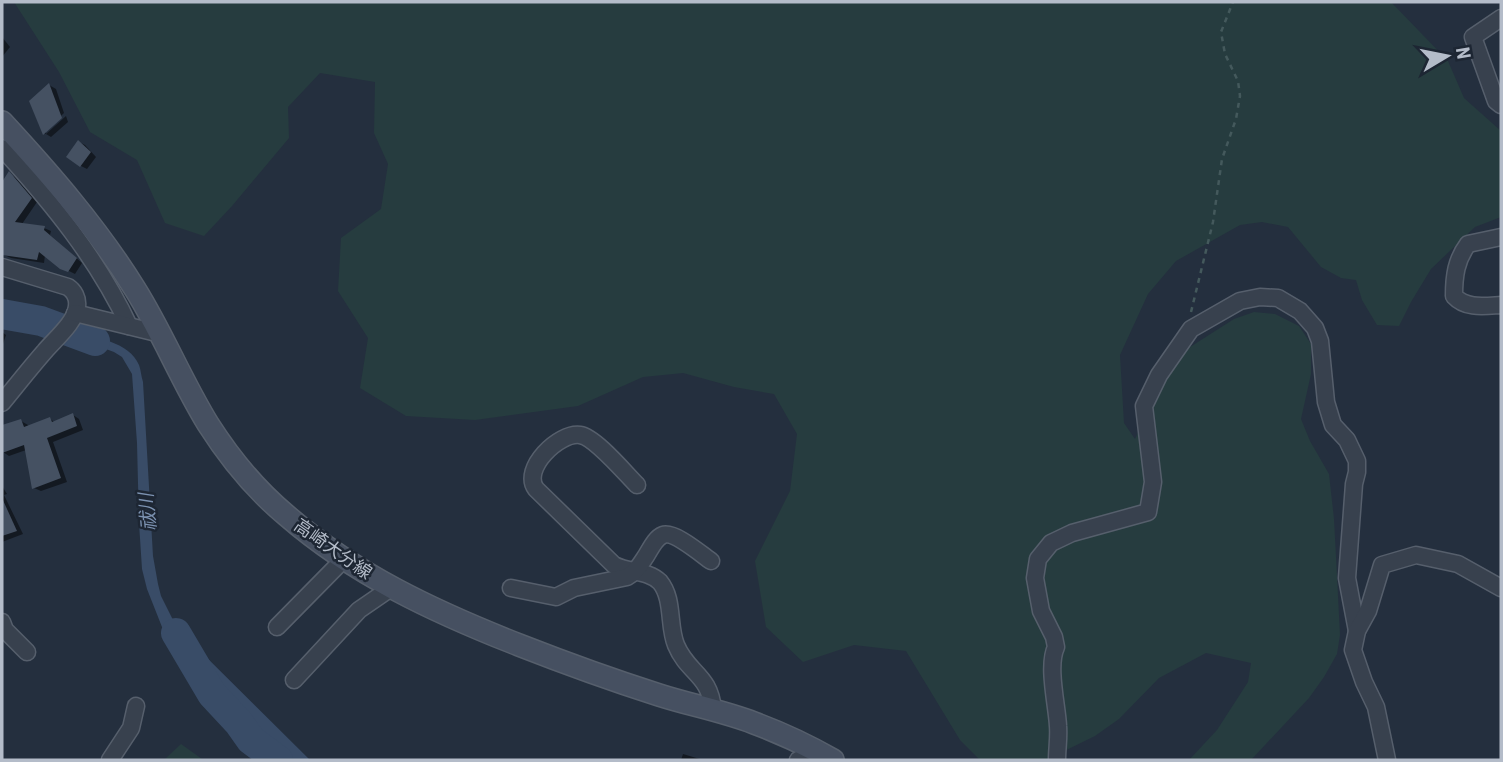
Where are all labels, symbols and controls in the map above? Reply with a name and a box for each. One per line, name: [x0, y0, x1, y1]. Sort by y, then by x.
north arrow: [1412, 21, 1482, 91]
text: N: [1451, 45, 1476, 61]
water label: 祓川: [134, 490, 161, 532]
street label: 高崎大分線: [290, 514, 376, 583]

